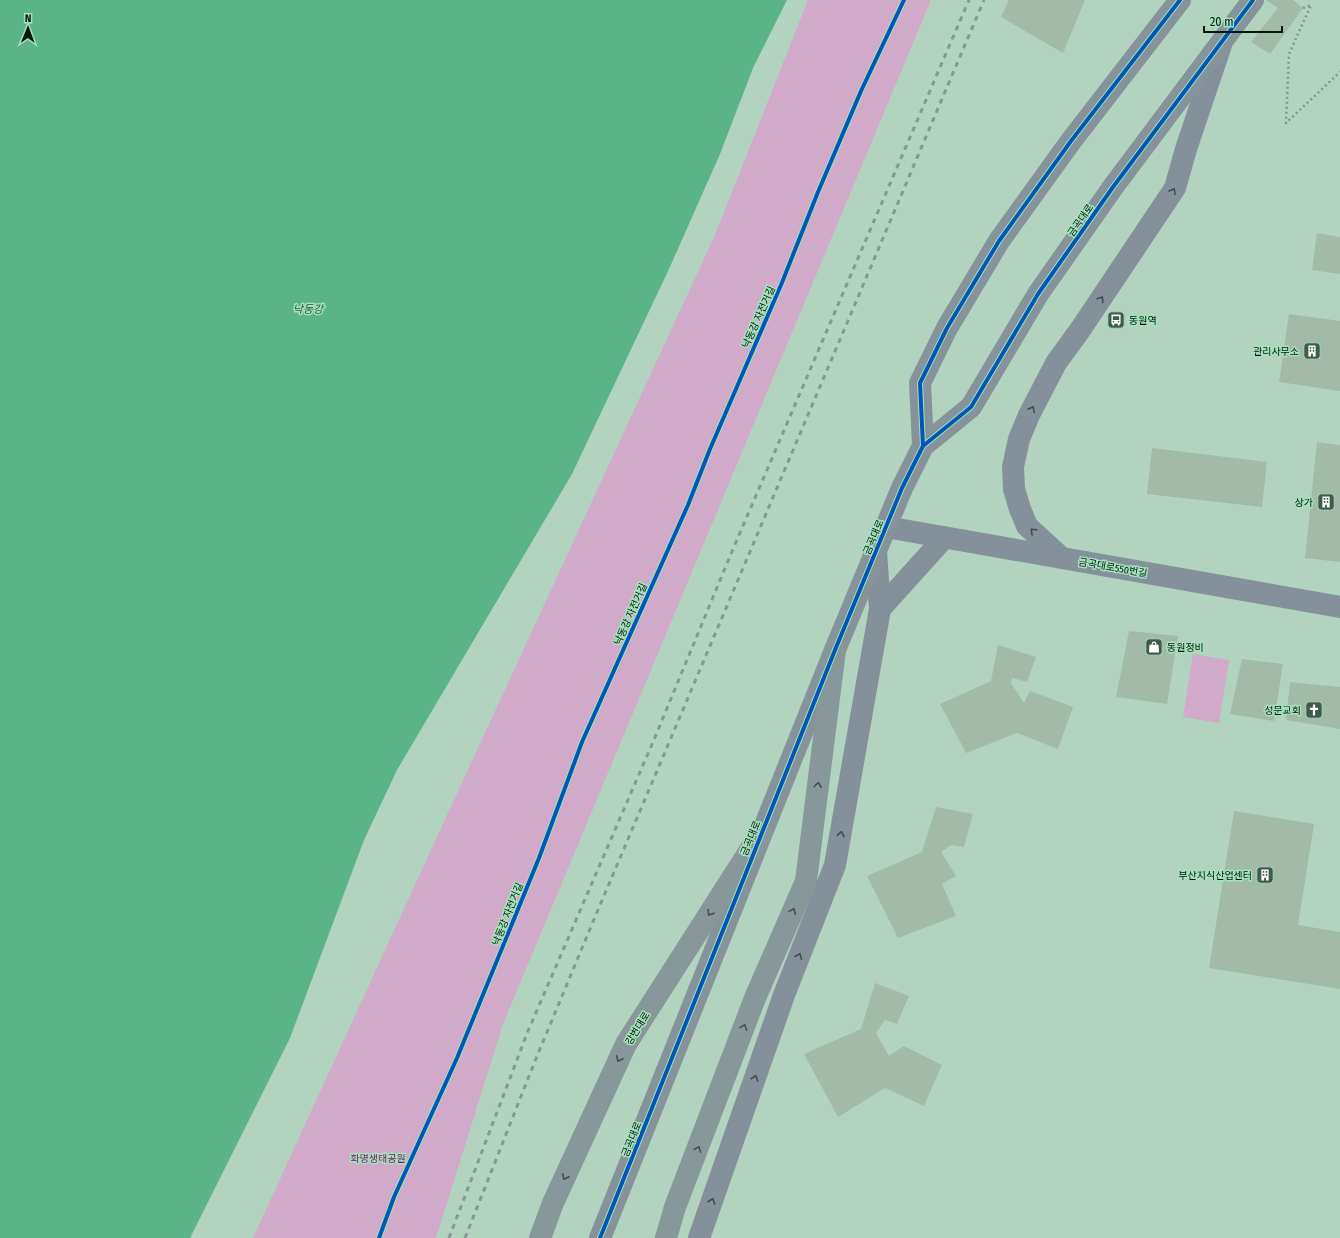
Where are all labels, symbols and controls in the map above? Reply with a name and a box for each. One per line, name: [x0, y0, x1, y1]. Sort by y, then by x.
north arrow: [8, 8, 48, 48]
scale bar: [1204, 8, 1282, 34]
text: N: [25, 12, 32, 25]
text: 20 m: [1210, 15, 1234, 29]
one-way arrow: [1168, 188, 1175, 195]
street label: 금곡대로: [1065, 202, 1096, 239]
street label: 낙동강 자전거길: [740, 284, 778, 350]
one-way arrow: [1096, 296, 1103, 303]
water label: 낙동강: [293, 303, 325, 316]
bus stop icon: 동원역: [1106, 310, 1126, 330]
place label: 동원역: [1129, 315, 1157, 327]
building icon: 관리사무소: [1302, 341, 1322, 361]
place label: 관리사무소: [1253, 346, 1299, 358]
one-way arrow: [1027, 406, 1035, 414]
building icon: 상가: [1316, 492, 1336, 512]
place label: 상가: [1295, 497, 1313, 509]
street label: 금곡대로: [861, 518, 887, 557]
one-way arrow: [1030, 528, 1038, 536]
street label: 금곡대로550번길: [1078, 556, 1148, 580]
street label: 낙동강 자전거길: [612, 581, 650, 647]
shop icon: 동원정비: [1144, 637, 1164, 657]
place label: 동원정비: [1167, 642, 1204, 654]
church icon: 성문교회: [1304, 700, 1324, 720]
place label: 성문교회: [1264, 705, 1301, 717]
one-way arrow: [813, 782, 822, 788]
street label: 금곡대로: [738, 819, 763, 858]
one-way arrow: [836, 830, 845, 837]
building icon: 부산지식산업센터: [1255, 865, 1275, 885]
place label: 부산지식산업센터: [1178, 870, 1252, 882]
street label: 낙동강 자전거길: [490, 881, 526, 948]
one-way arrow: [788, 908, 796, 916]
one-way arrow: [707, 909, 714, 916]
one-way arrow: [795, 953, 803, 960]
street label: 강변대로: [623, 1010, 653, 1047]
one-way arrow: [740, 1024, 748, 1031]
one-way arrow: [616, 1055, 624, 1062]
one-way arrow: [750, 1075, 759, 1082]
street label: 금곡대로: [619, 1120, 644, 1159]
one-way arrow: [693, 1145, 701, 1152]
park label: 화명생태공원: [350, 1153, 406, 1165]
one-way arrow: [562, 1173, 570, 1181]
one-way arrow: [708, 1198, 716, 1205]

